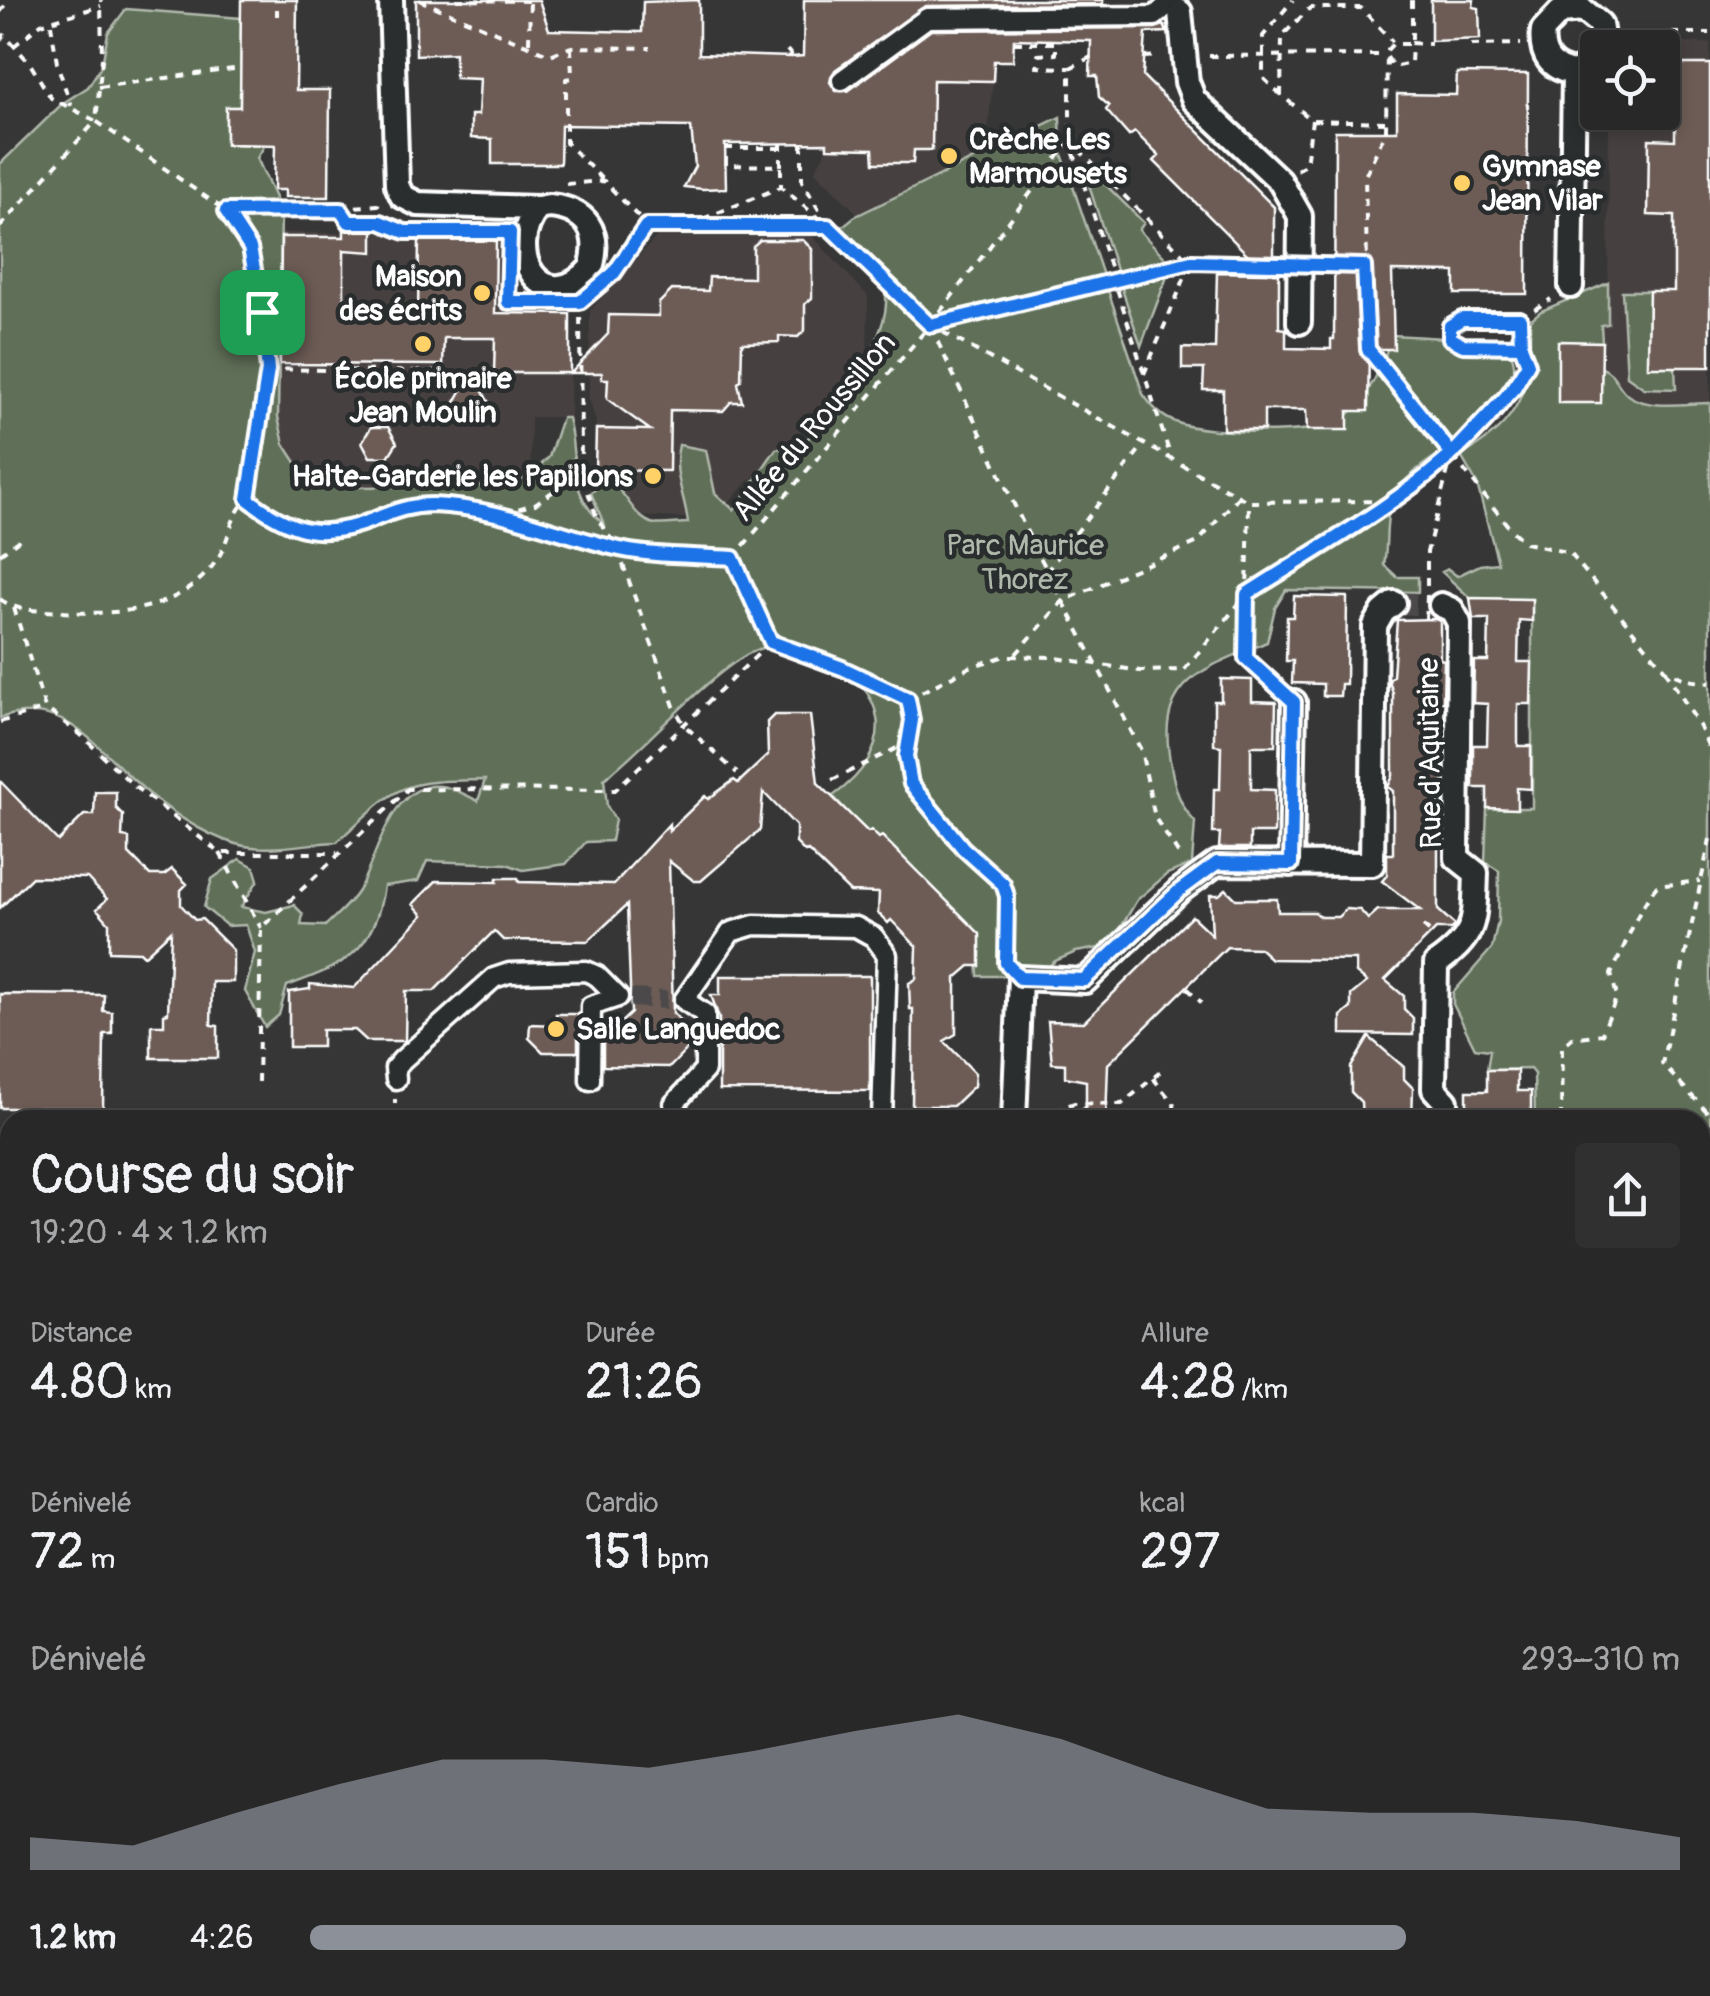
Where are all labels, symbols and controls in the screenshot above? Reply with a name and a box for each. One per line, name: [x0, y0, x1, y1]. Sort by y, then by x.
map controls: [1580, 30, 1680, 130]
button: locate: [1580, 30, 1680, 130]
place label: Crèche Les Marmousets: [969, 121, 1127, 192]
marker: Crèche Les Marmousets: [938, 145, 960, 167]
place label: Gymnase Jean Vilar: [1482, 148, 1603, 219]
marker: Gymnase Jean Vilar: [1451, 172, 1473, 194]
place label: Maison des écrits: [340, 258, 463, 329]
pin: [220, 270, 305, 355]
marker: Maison des écrits: [471, 282, 493, 304]
icon: arrive: [235, 285, 290, 340]
street label: Allée du Roussillon: [724, 325, 904, 529]
marker: École primaire Jean Moulin: [412, 333, 434, 355]
place label: École primaire Jean Moulin: [335, 360, 513, 431]
place label: Halte-Garderie les Papillons: [292, 458, 634, 495]
marker: Halte-Garderie les Papillons: [642, 465, 664, 487]
park label: Parc Maurice Thorez: [946, 527, 1104, 598]
street label: Rue d'Aquitaine: [1410, 657, 1450, 849]
place label: Salle Languedoc: [576, 1011, 780, 1048]
marker: Salle Languedoc: [545, 1018, 567, 1040]
text: Course du soir: [30, 1141, 355, 1210]
button: share: [1575, 1143, 1680, 1248]
text: 19:20 · 4 × 1.2 km: [30, 1213, 268, 1253]
text: Distance: [30, 1316, 132, 1351]
text: Durée: [585, 1316, 655, 1351]
text: Allure: [1140, 1316, 1209, 1351]
text: 4.80: [30, 1351, 129, 1414]
text: 21:26: [585, 1351, 703, 1414]
text: 4:28: [1140, 1351, 1236, 1414]
text: km: [129, 1372, 172, 1407]
text: /km: [1236, 1372, 1288, 1407]
text: Dénivelé: [30, 1486, 132, 1521]
text: Cardio: [585, 1486, 658, 1521]
text: kcal: [1140, 1486, 1186, 1521]
text: 72: [30, 1521, 84, 1584]
text: 151: [585, 1521, 651, 1584]
text: 297: [1140, 1521, 1220, 1584]
text: m: [84, 1542, 115, 1577]
text: bpm: [651, 1542, 709, 1577]
text: Dénivelé: [30, 1640, 147, 1680]
text: 293–310 m: [1521, 1640, 1680, 1680]
text: 1.2 km: [30, 1918, 116, 1958]
text: 4:26: [190, 1918, 254, 1958]

